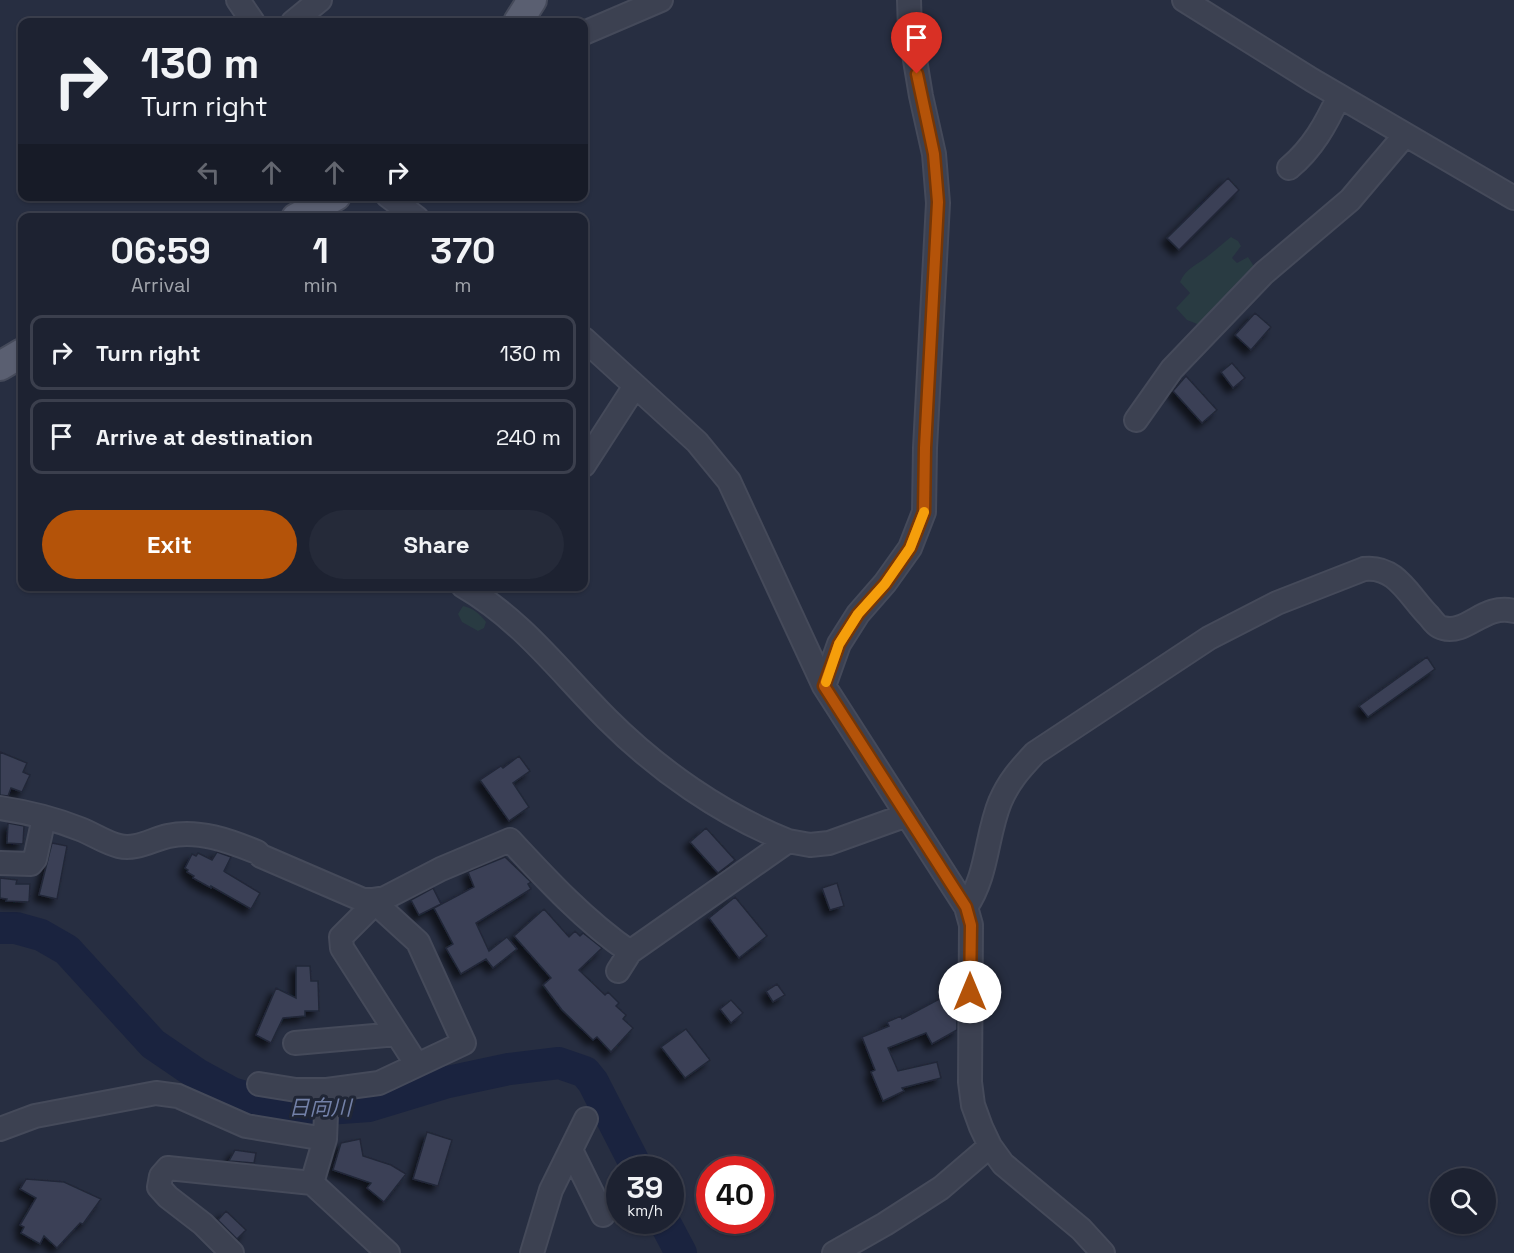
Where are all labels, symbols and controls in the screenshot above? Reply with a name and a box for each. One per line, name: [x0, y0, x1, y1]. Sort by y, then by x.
pin: [891, 12, 942, 74]
icon: arrive: [900, 21, 933, 54]
text: 130 m: [141, 37, 259, 90]
icon: right: [42, 42, 120, 120]
text: Turn right: [141, 89, 268, 124]
icon: left: [192, 156, 225, 189]
icon: ahead: [255, 156, 288, 189]
icon: ahead: [318, 156, 351, 189]
icon: right: [381, 156, 414, 189]
text: 06:59: [111, 228, 211, 274]
text: 1: [312, 228, 329, 274]
text: 370: [430, 228, 495, 274]
text: Arrival: [131, 272, 190, 298]
text: min: [303, 272, 338, 298]
text: m: [454, 272, 471, 298]
icon: right: [45, 336, 78, 369]
text: Turn right: [96, 339, 201, 367]
text: 130 m: [500, 339, 561, 367]
icon: arrive: [45, 420, 78, 453]
text: Arrive at destination: [96, 423, 313, 451]
text: 240 m: [496, 423, 561, 451]
button: Exit: [42, 510, 297, 579]
button: Share: [309, 510, 564, 579]
position arrow: [938, 960, 1002, 1024]
water label: 日向川: [289, 1094, 353, 1121]
speed limit sign: 40: [696, 1156, 774, 1234]
text: 39: [627, 1168, 663, 1207]
map controls: [1430, 1168, 1496, 1234]
button: search: [1430, 1168, 1496, 1234]
text: km/h: [627, 1201, 663, 1220]

